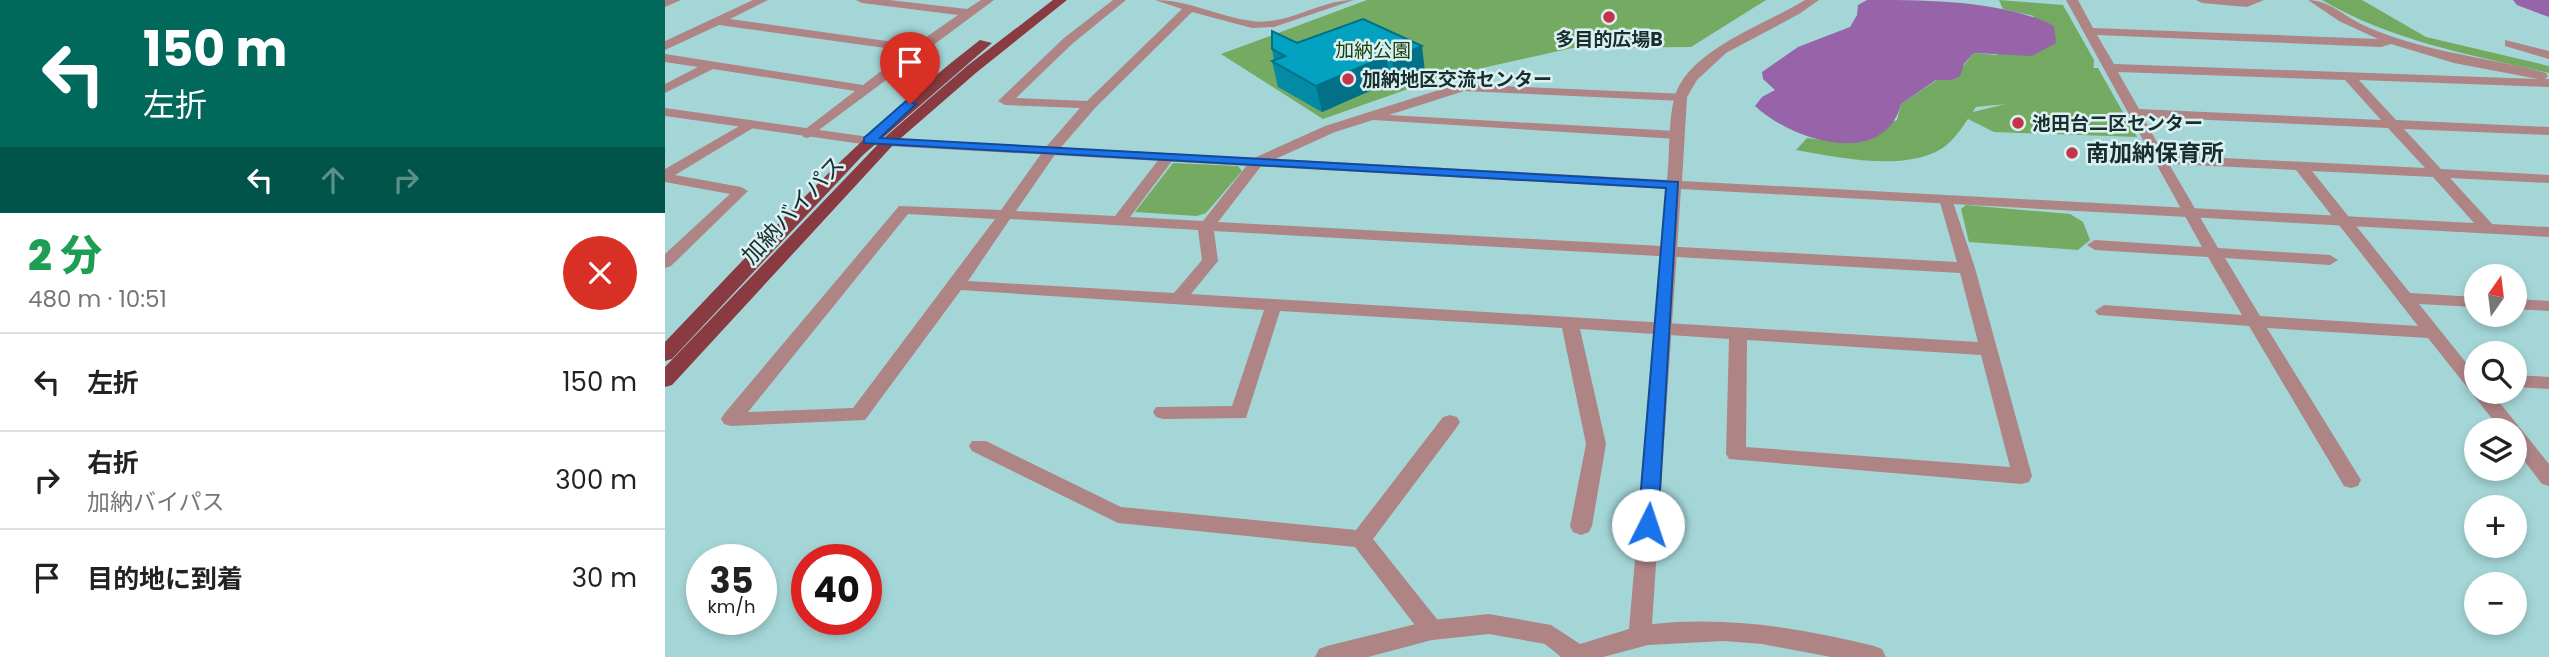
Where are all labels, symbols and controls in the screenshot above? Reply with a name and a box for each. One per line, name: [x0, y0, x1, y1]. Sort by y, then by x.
marker: 多目的広場B: [1601, 9, 1617, 25]
text: 150 m: [143, 15, 288, 83]
place label: 多目的広場B: [1555, 26, 1663, 53]
icon: left: [28, 28, 119, 119]
pin: [880, 32, 940, 104]
park label: 加納公園: [1335, 37, 1411, 64]
icon: arrive: [891, 43, 929, 81]
place label: 加納地区交流センター: [1362, 66, 1552, 93]
marker: 加納地区交流センター: [1340, 71, 1356, 87]
text: 左折: [143, 82, 207, 127]
place label: 池田台二区センター: [2032, 110, 2203, 137]
marker: 池田台二区センター: [2010, 115, 2026, 131]
place label: 南加納保育所: [2086, 137, 2224, 169]
marker: 南加納保育所: [2064, 145, 2080, 161]
street label: 加納バイパス: [734, 149, 852, 271]
icon: left: [241, 161, 279, 199]
icon: ahead: [314, 161, 352, 199]
icon: right: [387, 161, 425, 199]
text: 2 分: [28, 226, 102, 285]
button: close: [563, 236, 637, 310]
north arrow: [2464, 264, 2527, 327]
map controls: [2464, 264, 2527, 635]
text: 480 m · 10:51: [28, 283, 167, 315]
button: search: [2464, 341, 2527, 404]
icon: left: [28, 363, 66, 401]
text: 150 m: [562, 364, 637, 400]
text: 左折: [87, 365, 139, 401]
button: layers: [2464, 418, 2527, 481]
text: 右折: [87, 445, 139, 481]
icon: right: [28, 461, 66, 499]
text: 300 m: [555, 462, 637, 498]
text: 加納バイパス: [87, 486, 225, 518]
position arrow: [1611, 488, 1685, 562]
button: +: [2464, 495, 2527, 558]
speed limit sign: 40: [791, 544, 882, 635]
text: 35: [710, 556, 753, 605]
icon: arrive: [28, 559, 66, 597]
text: 30 m: [572, 560, 637, 596]
text: 目的地に到着: [87, 561, 243, 597]
button: −: [2464, 572, 2527, 635]
text: km/h: [708, 594, 755, 619]

